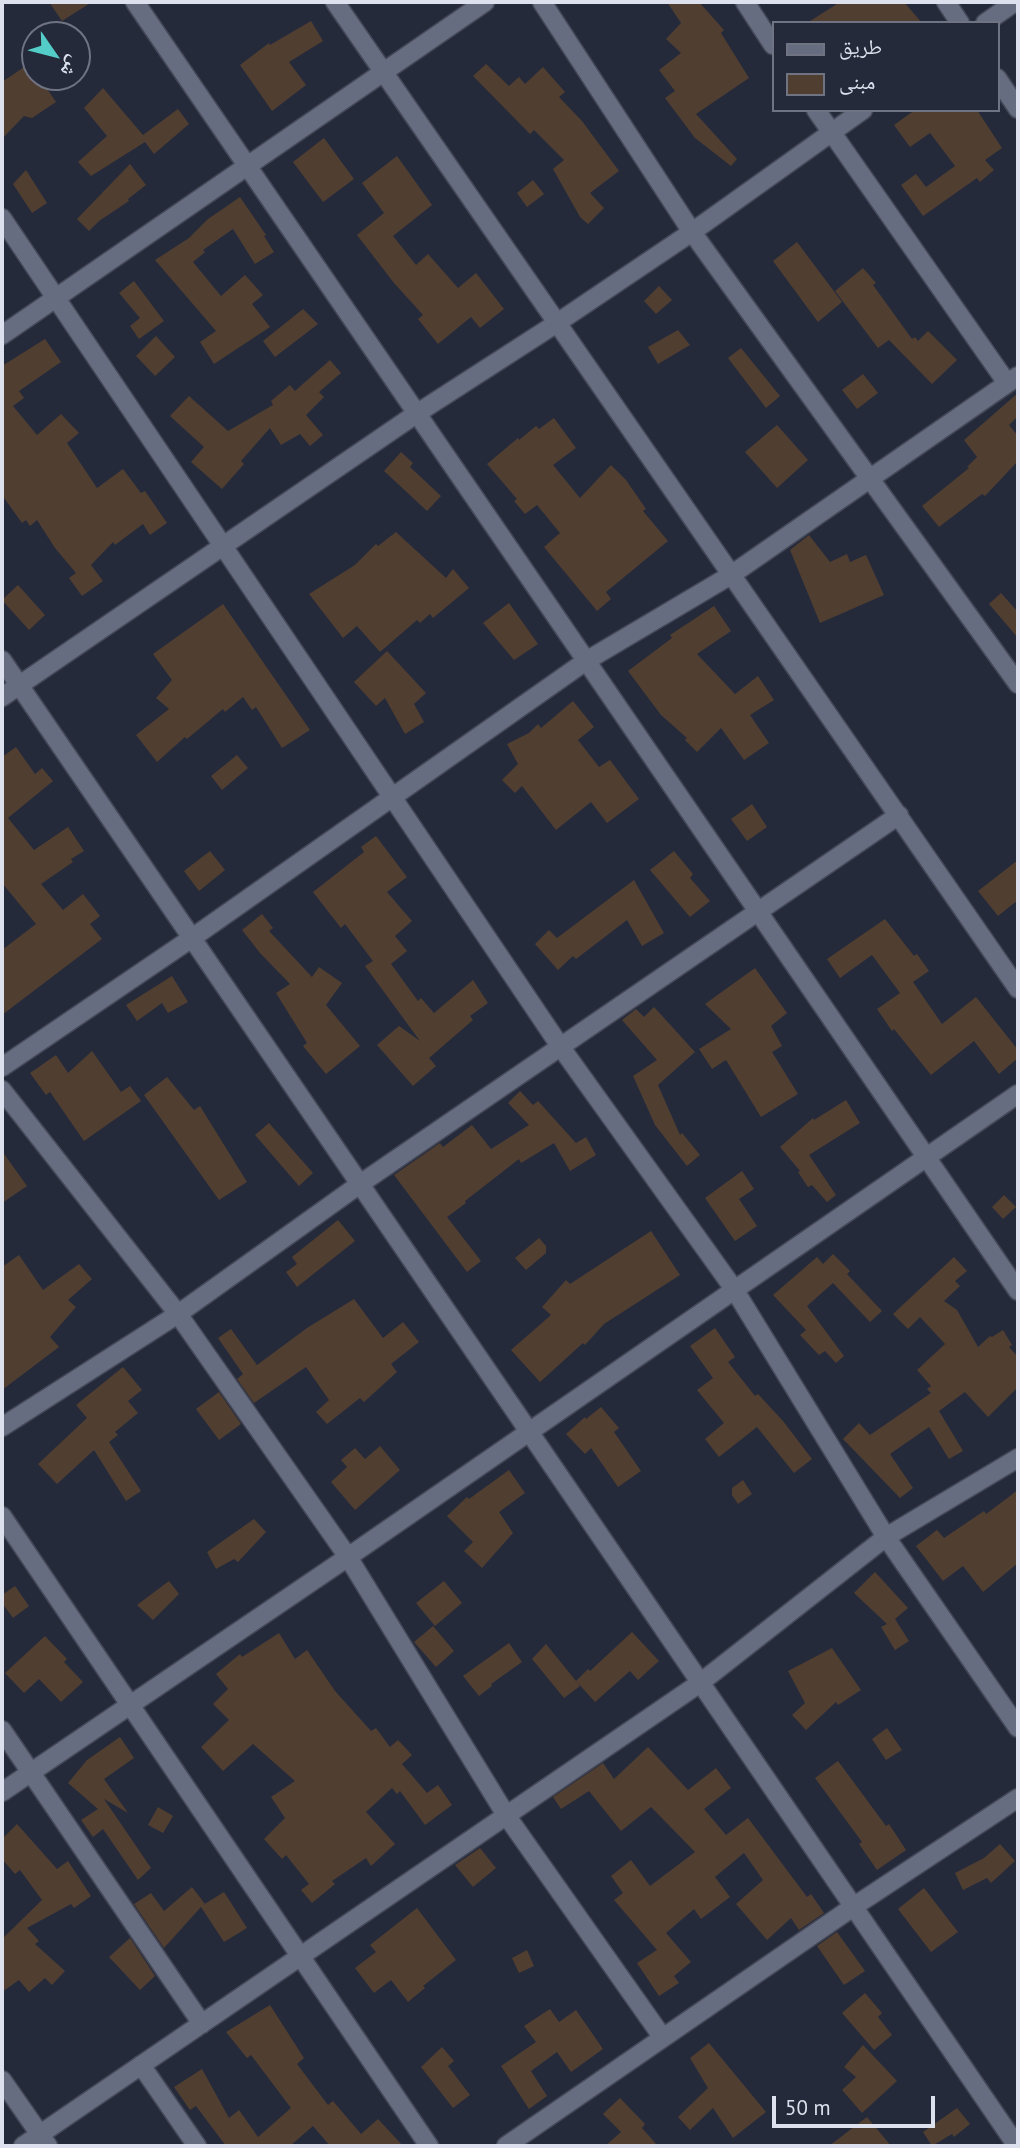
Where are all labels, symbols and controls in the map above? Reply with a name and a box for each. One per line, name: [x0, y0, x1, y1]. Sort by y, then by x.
north arrow: [21, 21, 91, 91]
legend: [772, 21, 999, 112]
text: طريق: [839, 33, 882, 60]
text: ش: [56, 52, 87, 82]
text: مبنى: [839, 68, 875, 95]
scale bar: [775, 2082, 938, 2126]
text: 50 m: [785, 2094, 831, 2121]

